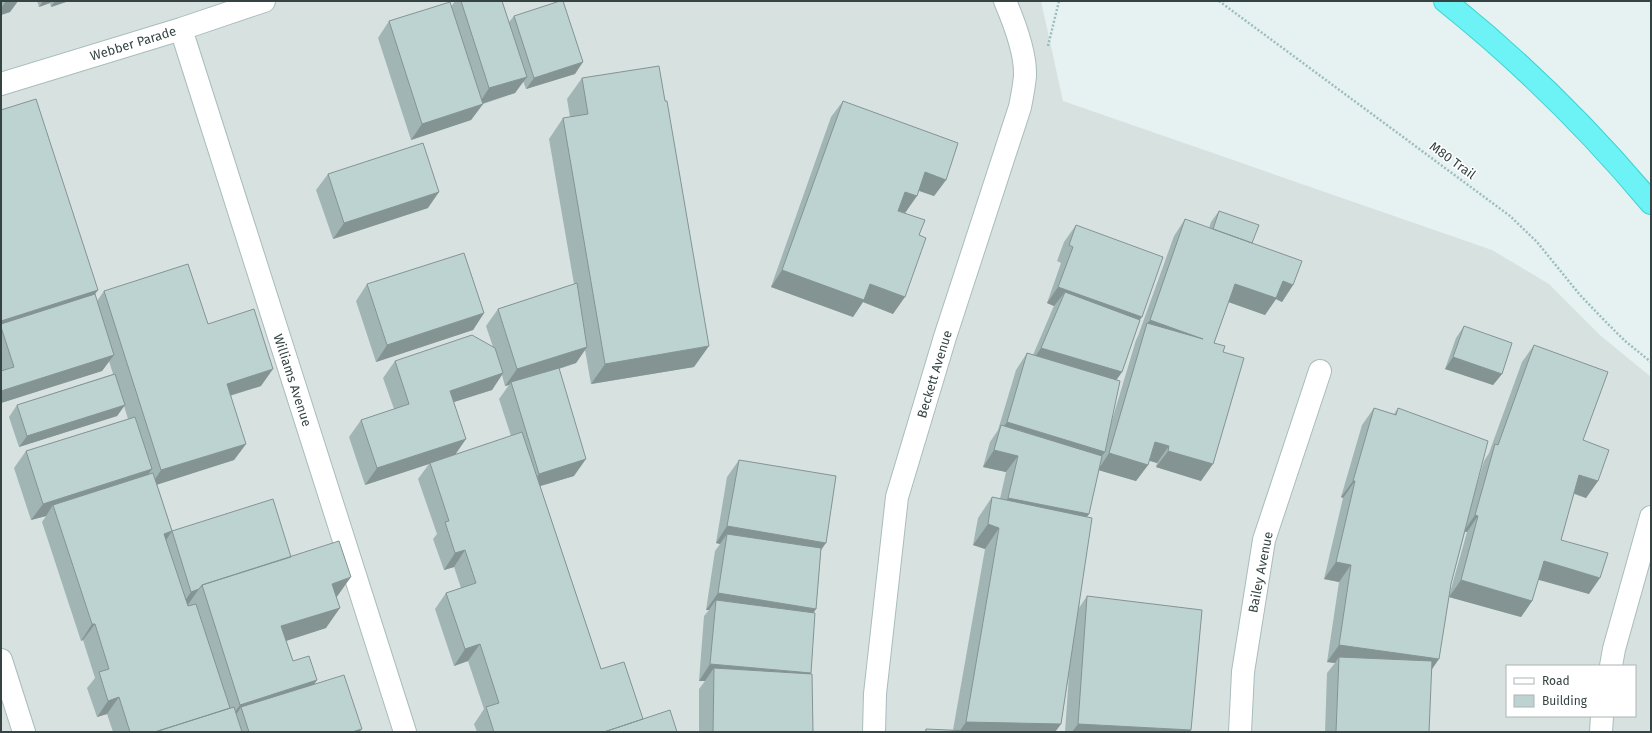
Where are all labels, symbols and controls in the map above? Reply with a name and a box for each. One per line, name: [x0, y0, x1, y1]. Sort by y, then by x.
street label: Webber Parade: [88, 23, 178, 64]
street label: M80 Trail: [1427, 139, 1479, 182]
street label: Beckett Avenue: [914, 329, 955, 420]
street label: Williams Avenue: [270, 332, 315, 428]
street label: Bailey Avenue: [1245, 530, 1276, 614]
legend: [1506, 665, 1636, 717]
text: Road: [1542, 674, 1570, 688]
text: Building: [1542, 694, 1588, 708]

